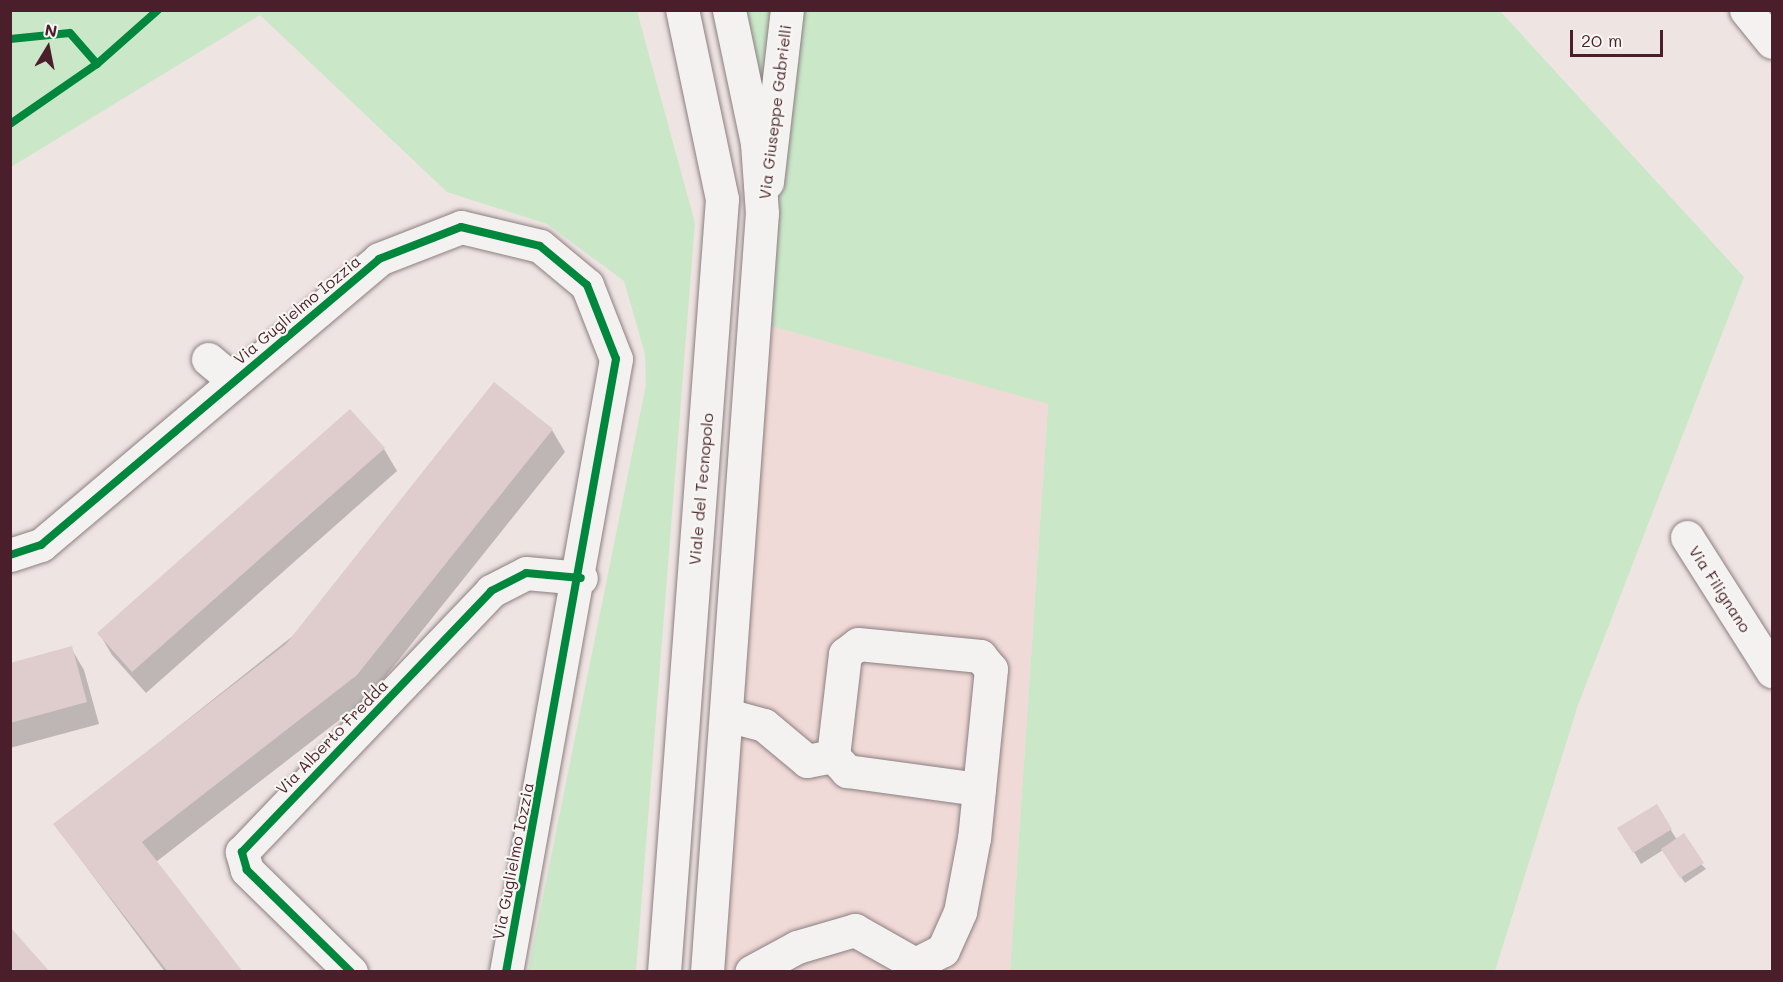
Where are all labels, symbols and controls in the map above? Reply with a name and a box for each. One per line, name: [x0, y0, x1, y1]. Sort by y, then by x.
north arrow: [18, 18, 78, 78]
text: N: [43, 18, 59, 41]
scale bar: [1573, 18, 1666, 56]
street label: Via Giuseppe Gabrielli: [755, 23, 795, 201]
text: 20 m: [1581, 28, 1622, 52]
street label: Via Guglielmo Iozzia: [230, 251, 364, 369]
street label: Viale del Tecnopolo: [685, 412, 717, 566]
street label: Via Filignano: [1685, 542, 1755, 636]
street label: Via Alberto Fredda: [272, 676, 392, 798]
street label: Via Guglielmo Iozzia: [488, 781, 538, 941]

